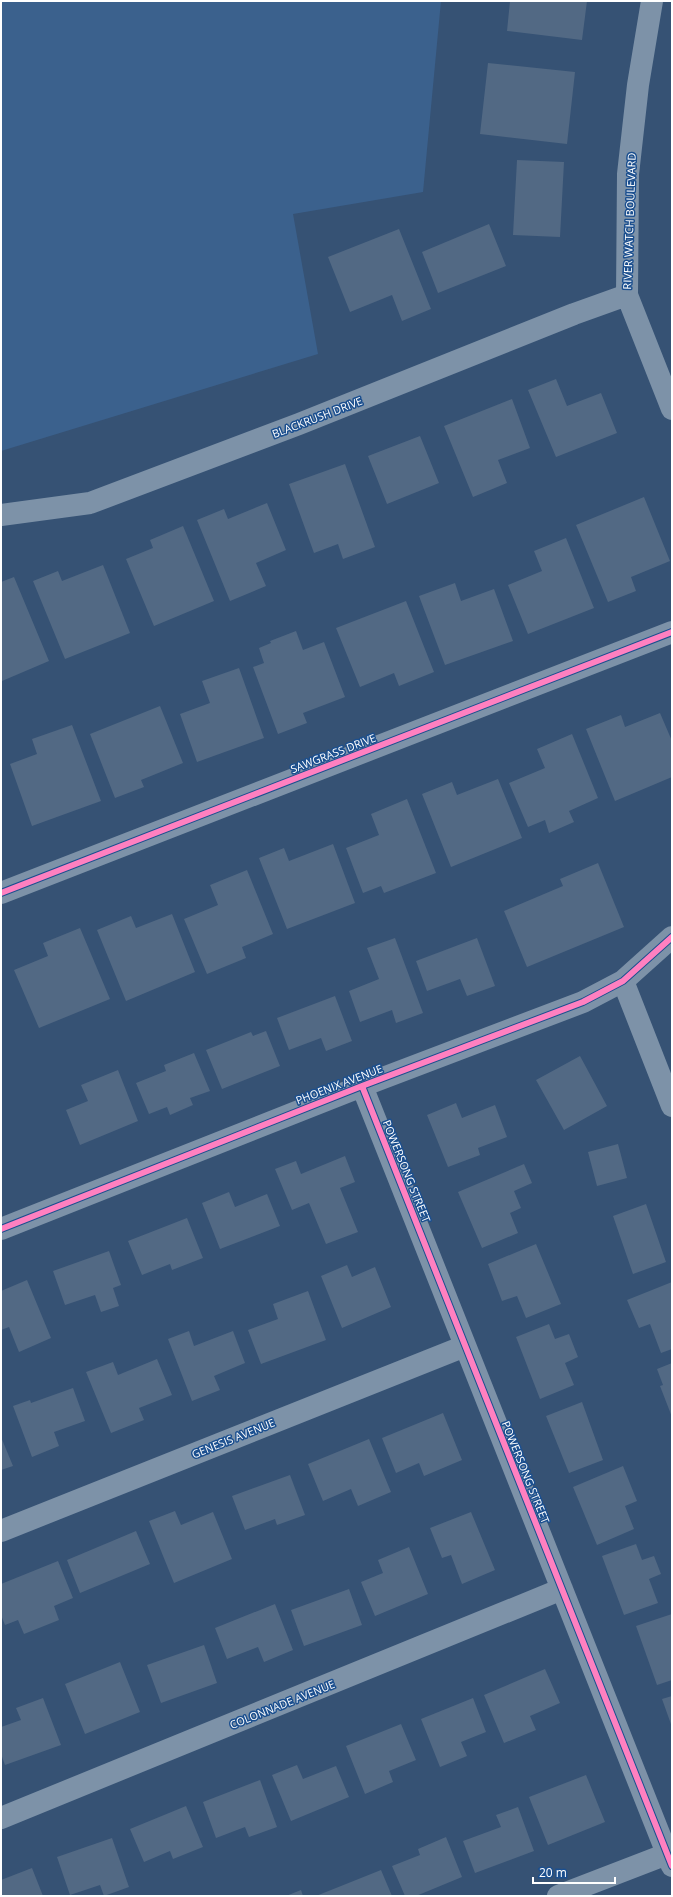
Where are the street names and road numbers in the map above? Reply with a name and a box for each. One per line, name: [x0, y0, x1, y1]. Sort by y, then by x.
street label: RIVER WATCH BOULEVARD: [619, 152, 639, 290]
street label: BLACKRUSH DRIVE: [270, 393, 364, 441]
street label: SAWGRASS DRIVE: [288, 730, 378, 776]
street label: PHOENIX AVENUE: [293, 1061, 385, 1107]
street label: POWERSONG STREET: [380, 1118, 434, 1224]
street label: GENESIS AVENUE: [189, 1414, 277, 1462]
street label: POWERSONG STREET: [499, 1419, 553, 1525]
street label: COLONNADE AVENUE: [227, 1676, 337, 1732]

